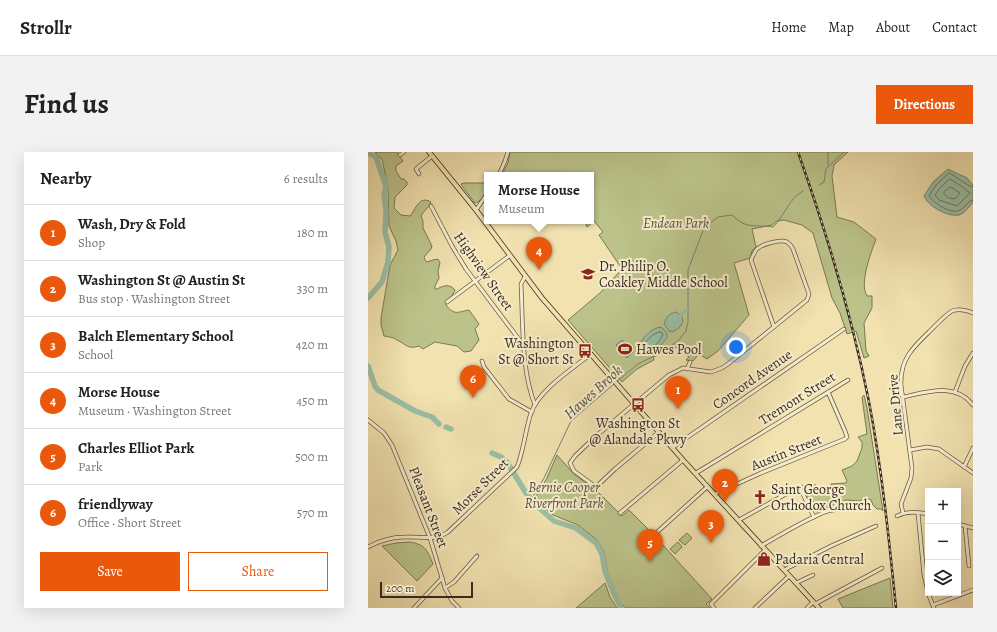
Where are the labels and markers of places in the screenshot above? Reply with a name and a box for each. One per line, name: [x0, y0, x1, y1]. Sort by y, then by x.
pin: 4: [526, 237, 552, 270]
place label: Dr. Philip O. Coakley Middle School: [599, 257, 728, 292]
school or university icon: Dr. Philip O. Coakley Middle School: [580, 266, 596, 282]
place label: Washington St @ Short St: [498, 334, 574, 369]
place label: Hawes Pool: [636, 340, 702, 359]
sports icon: Hawes Pool: [617, 341, 633, 357]
bus stop icon: Washington St @ Short St: [577, 343, 593, 359]
pin: 6: [460, 365, 486, 398]
pin: 1: [665, 376, 691, 409]
bus stop icon: Washington St @ Alandale Pkwy: [630, 397, 646, 413]
place label: Washington St @ Alandale Pkwy: [589, 414, 687, 449]
pin: 2: [712, 469, 738, 502]
place label: Saint George Orthodox Church: [771, 480, 872, 515]
church icon: Saint George Orthodox Church: [752, 489, 768, 505]
pin: 3: [698, 510, 724, 543]
pin: 5: [637, 529, 663, 562]
place label: Padaria Central: [775, 550, 864, 569]
shop icon: Padaria Central: [756, 551, 772, 567]

